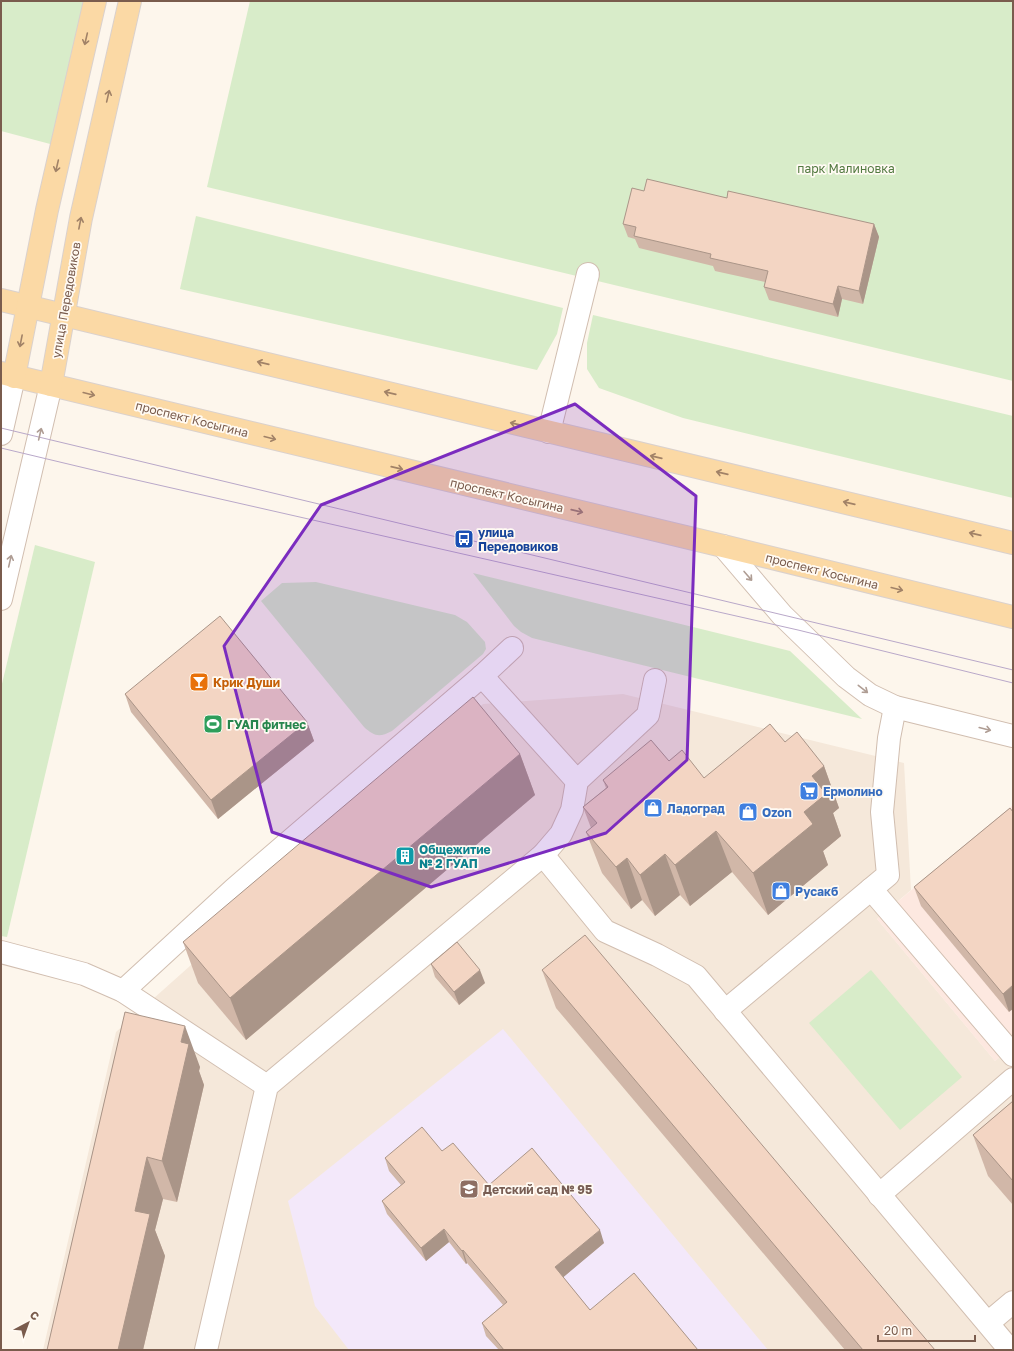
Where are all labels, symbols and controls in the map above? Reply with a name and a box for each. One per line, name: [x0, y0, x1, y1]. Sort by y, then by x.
one-way arrow: [82, 32, 90, 45]
one-way arrow: [105, 89, 113, 102]
one-way arrow: [53, 159, 61, 172]
park label: парк Малиновка: [797, 161, 895, 176]
one-way arrow: [76, 216, 84, 229]
street label: улица Передовиков: [48, 241, 84, 359]
one-way arrow: [17, 334, 25, 347]
one-way arrow: [257, 359, 270, 367]
one-way arrow: [383, 389, 396, 397]
one-way arrow: [83, 391, 96, 399]
street label: проспект Косыгина: [134, 398, 250, 440]
one-way arrow: [510, 419, 523, 427]
one-way arrow: [36, 428, 44, 441]
one-way arrow: [263, 434, 276, 442]
one-way arrow: [650, 453, 663, 461]
one-way arrow: [390, 465, 403, 472]
one-way arrow: [716, 469, 729, 476]
street label: проспект Косыгина: [449, 475, 565, 515]
one-way arrow: [842, 499, 855, 507]
one-way arrow: [571, 508, 584, 516]
place label: улица Передовиков: [478, 525, 558, 554]
bus stop icon: улица Передовиков: [453, 528, 475, 550]
one-way arrow: [969, 529, 982, 537]
street label: проспект Косыгина: [764, 550, 880, 592]
one-way arrow: [7, 555, 14, 568]
one-way arrow: [744, 570, 753, 581]
one-way arrow: [890, 585, 903, 593]
bar icon: Крик Души: [188, 671, 210, 693]
place label: Крик Души: [213, 675, 280, 690]
one-way arrow: [857, 685, 868, 693]
sports icon: ГУАП фитнес: [202, 713, 224, 735]
place label: ГУАП фитнес: [227, 717, 306, 732]
one-way arrow: [978, 726, 991, 734]
supermarket icon: Ермолино: [798, 780, 820, 802]
place label: Ермолино: [823, 784, 883, 799]
shop icon: Ладоград: [642, 797, 664, 819]
place label: Ладоград: [667, 801, 725, 816]
shop icon: Ozon: [737, 801, 759, 823]
place label: Ozon: [762, 805, 792, 820]
place label: Общежитие № 2 ГУАП: [419, 842, 491, 871]
building icon: Общежитие № 2 ГУАП: [394, 845, 416, 867]
shop icon: Русакб: [770, 880, 792, 902]
place label: Русакб: [795, 884, 838, 899]
school or university icon: Детский сад № 95: [458, 1178, 480, 1200]
place label: Детский сад № 95: [483, 1182, 592, 1197]
north arrow: [8, 1303, 48, 1343]
text: С: [28, 1308, 42, 1323]
scale bar: [878, 1317, 975, 1343]
text: 20 m: [884, 1323, 912, 1338]

